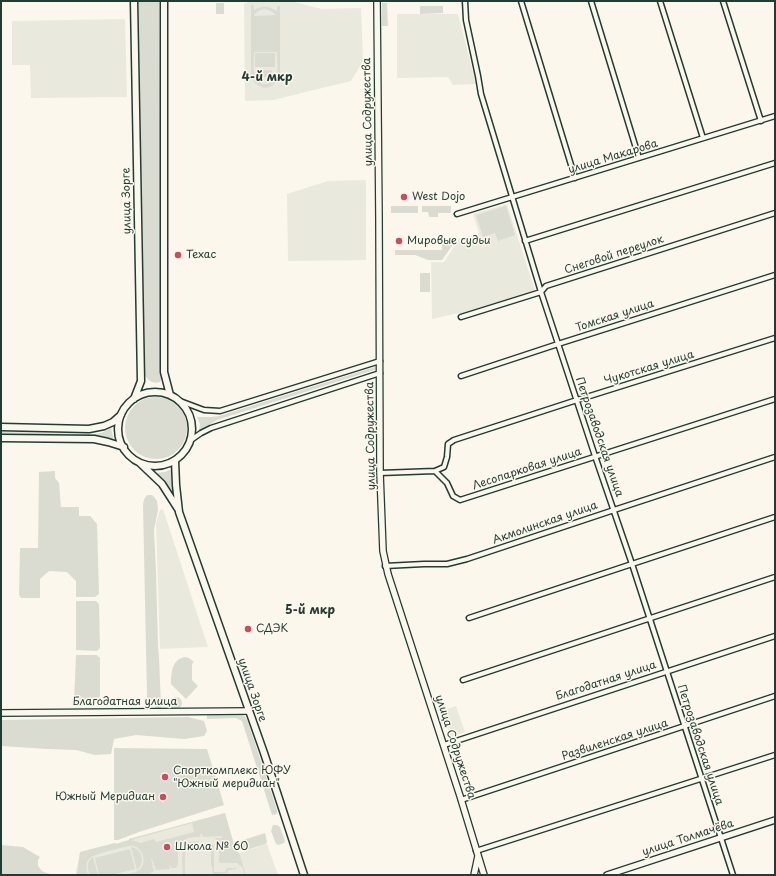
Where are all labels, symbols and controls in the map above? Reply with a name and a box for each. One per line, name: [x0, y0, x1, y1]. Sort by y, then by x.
street label: улица Содружества: [360, 57, 376, 167]
district label: 4-й мкр: [242, 71, 292, 85]
street label: улица Макарова: [567, 137, 659, 177]
street label: улица Зорге: [120, 168, 134, 234]
place label: West Dojo: [412, 190, 465, 204]
marker: West Dojo: [399, 192, 409, 202]
street label: Снеговой переулок: [563, 233, 665, 277]
place label: Мировые судьи: [407, 234, 491, 248]
marker: Мировые судьи: [394, 236, 404, 246]
place label: Техас: [186, 248, 216, 262]
marker: Техас: [173, 250, 183, 260]
street label: Томская улица: [574, 297, 656, 335]
street label: Чукотская улица: [602, 348, 696, 388]
street label: Петрозаводская улица: [572, 375, 626, 499]
street label: улица Содружества: [363, 381, 379, 491]
street label: Лесопарковая улица: [471, 445, 583, 493]
street label: Акмолинская улица: [491, 499, 599, 547]
district label: 5-й мкр: [285, 604, 335, 618]
place label: СДЭК: [256, 622, 288, 636]
marker: СДЭК: [243, 624, 253, 634]
street label: улица Зорге: [235, 656, 269, 724]
street label: Благодатная улица: [554, 659, 658, 703]
street label: Петрозаводская улица: [674, 683, 726, 807]
street label: улица Содружества: [432, 693, 478, 801]
street label: Благодатная улица: [73, 695, 177, 709]
street label: Развиленская улица: [560, 717, 670, 763]
place label: Спорткомплекс ЮФУ "Южный меридиан": [173, 764, 291, 790]
marker: Спорткомплекс ЮФУ "Южный меридиан": [160, 772, 170, 782]
place label: Южный Меридиан: [55, 790, 155, 804]
marker: Южный Меридиан: [158, 792, 168, 802]
street label: улица Толмачёва: [641, 817, 735, 859]
place label: Школа № 60: [175, 840, 248, 854]
marker: Школа № 60: [162, 842, 172, 852]

